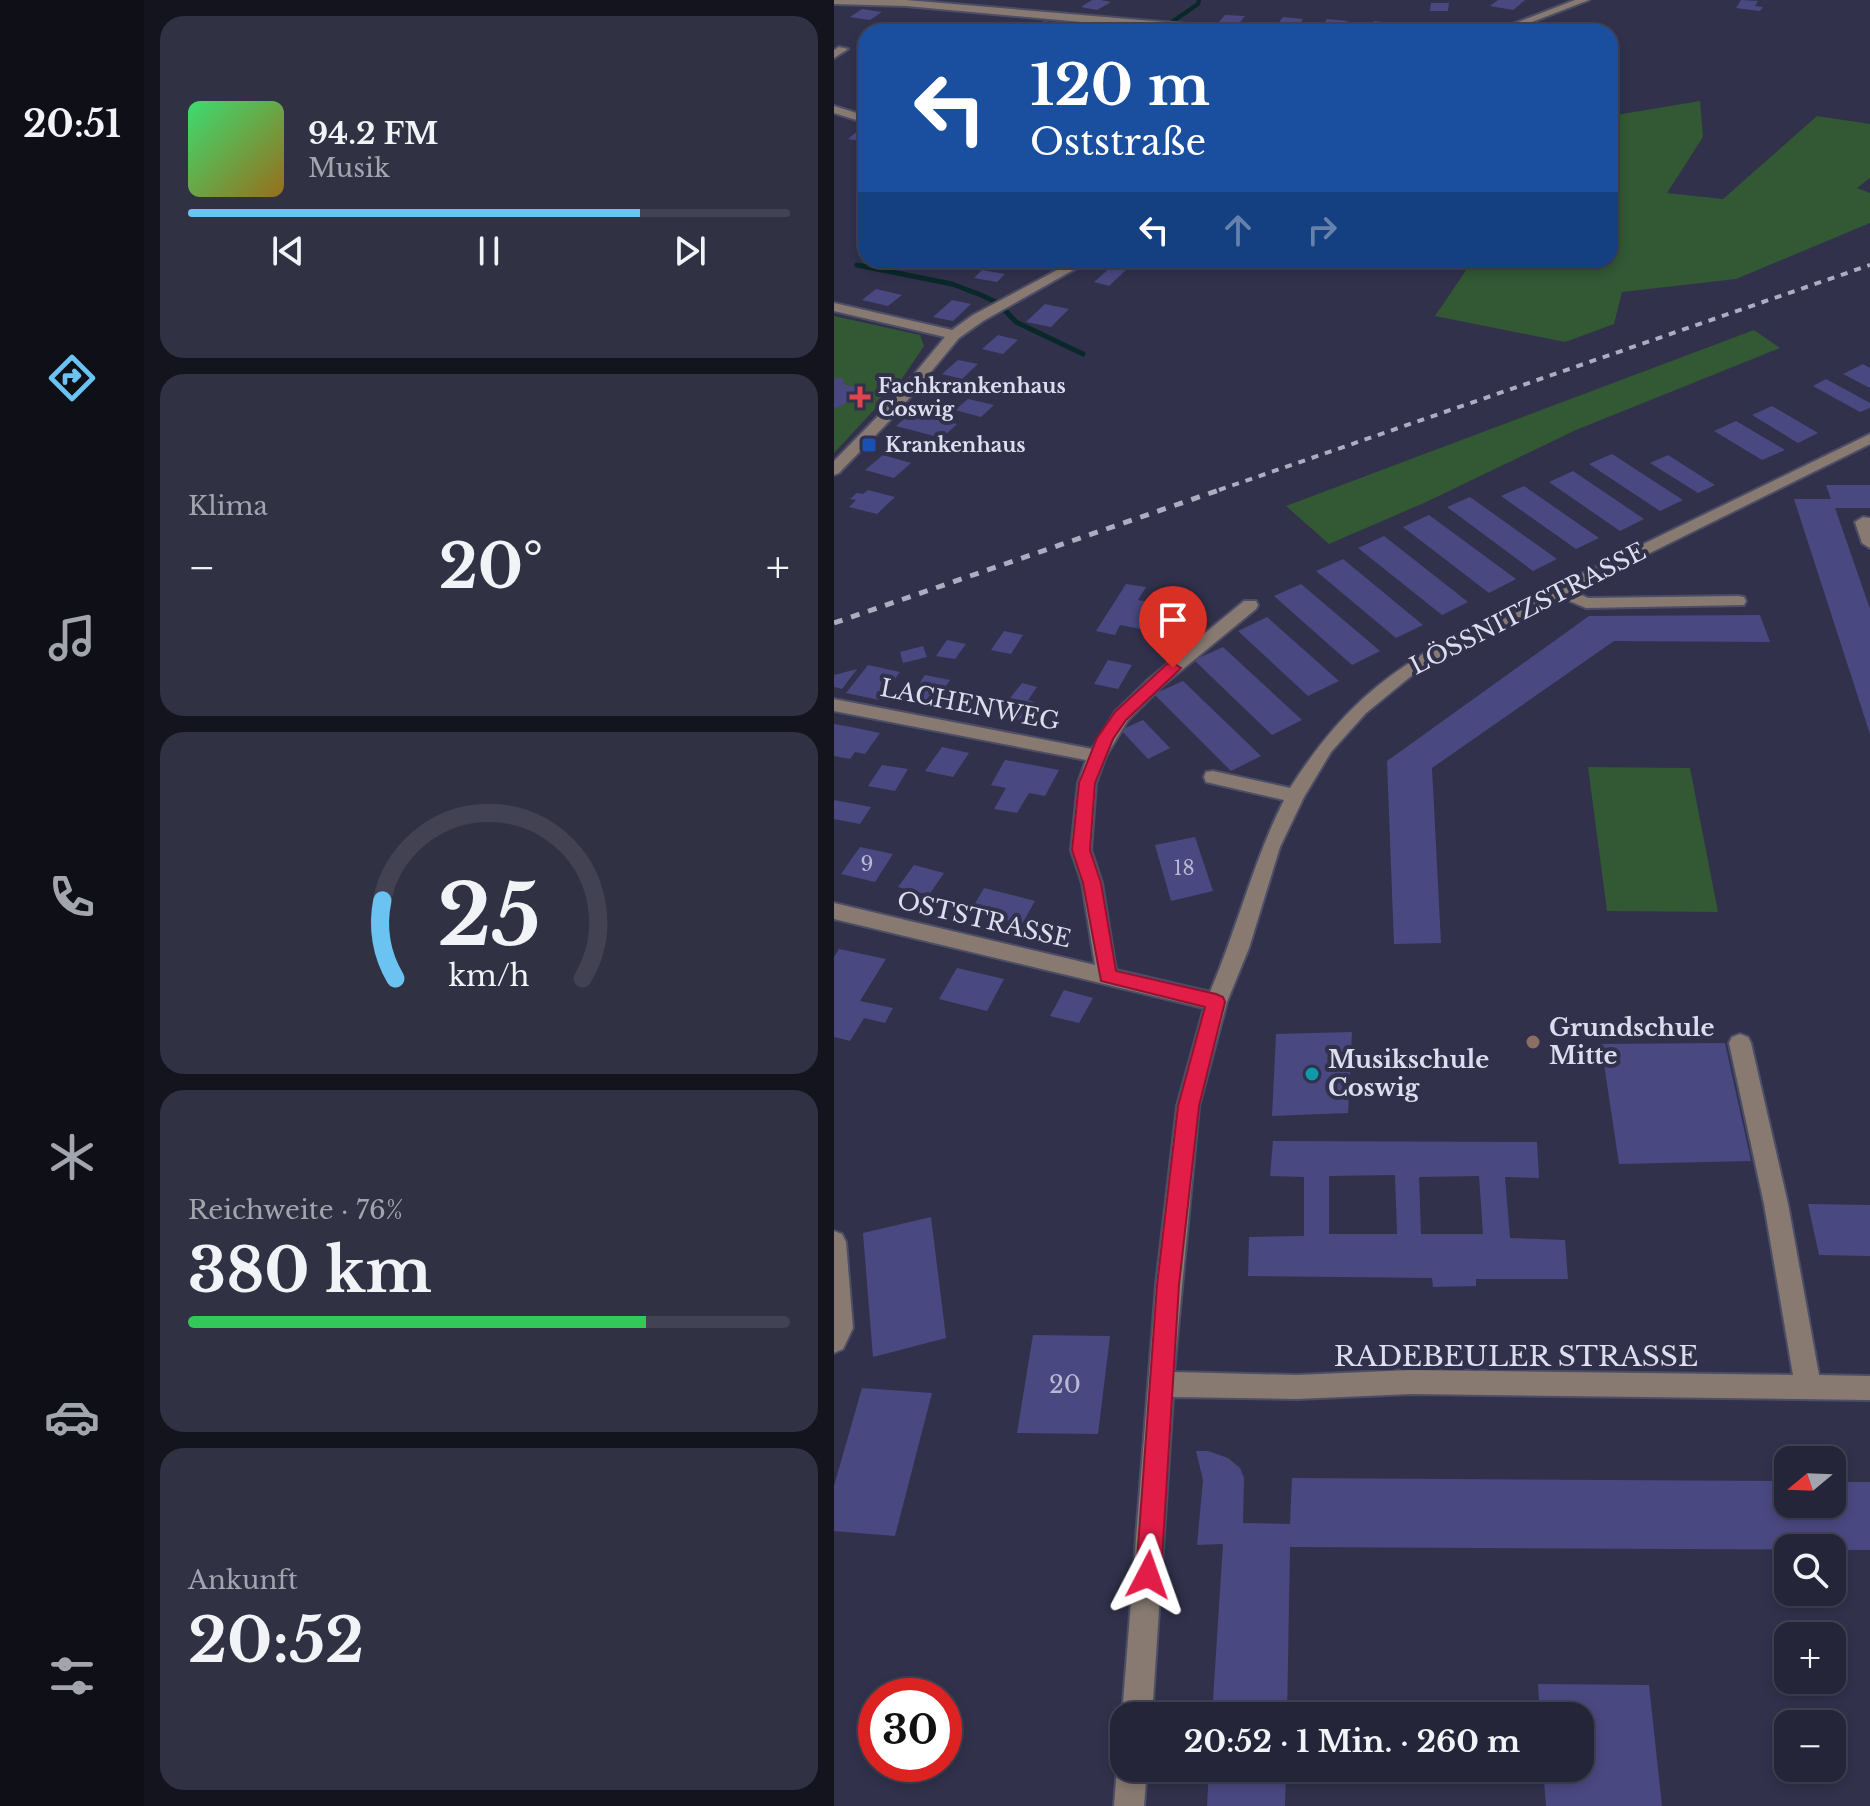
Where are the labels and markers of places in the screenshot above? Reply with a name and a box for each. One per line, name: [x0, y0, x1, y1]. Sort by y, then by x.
place label: Fachkrankenhaus Coswig: [878, 374, 1066, 421]
marker: Fachkrankenhaus Coswig: [849, 386, 871, 408]
place label: Krankenhaus: [885, 433, 1026, 457]
marker: Krankenhaus: [860, 436, 878, 454]
pin: [1139, 586, 1207, 668]
place label: Grundschule Mitte: [1549, 1013, 1715, 1070]
marker: Grundschule Mitte: [1524, 1033, 1542, 1051]
place label: Musikschule Coswig: [1328, 1045, 1489, 1102]
marker: Musikschule Coswig: [1303, 1065, 1321, 1083]

